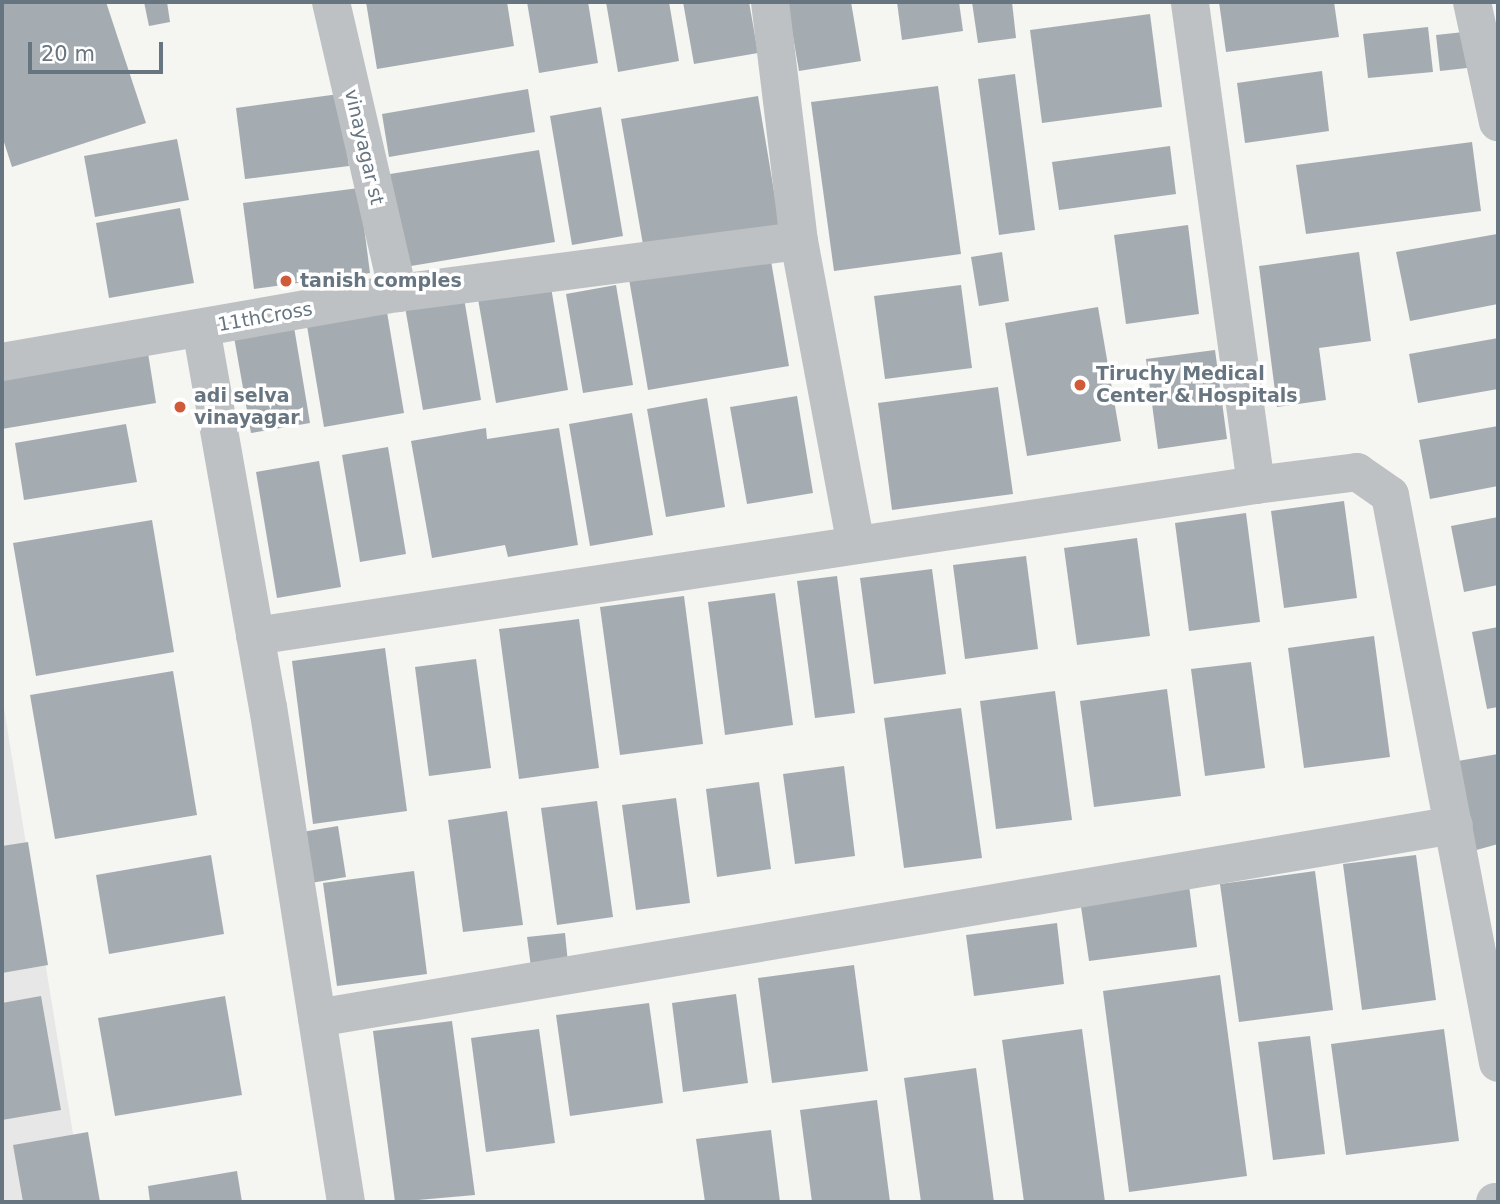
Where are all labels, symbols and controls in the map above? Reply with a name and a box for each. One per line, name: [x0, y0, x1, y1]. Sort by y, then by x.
scale bar: [32, 28, 166, 72]
text: 20 m: [41, 42, 95, 66]
street label: vinayagar st: [340, 87, 388, 207]
place label: tanish comples: [300, 270, 462, 292]
marker: tanish comples: [278, 273, 294, 289]
street label: 11thCross: [216, 297, 314, 337]
place label: Tiruchy Medical Center & Hospitals: [1096, 363, 1298, 407]
marker: Tiruchy Medical Center & Hospitals: [1070, 375, 1090, 395]
place label: adi selva vinayagar: [194, 385, 300, 429]
marker: adi selva vinayagar: [172, 399, 188, 415]

